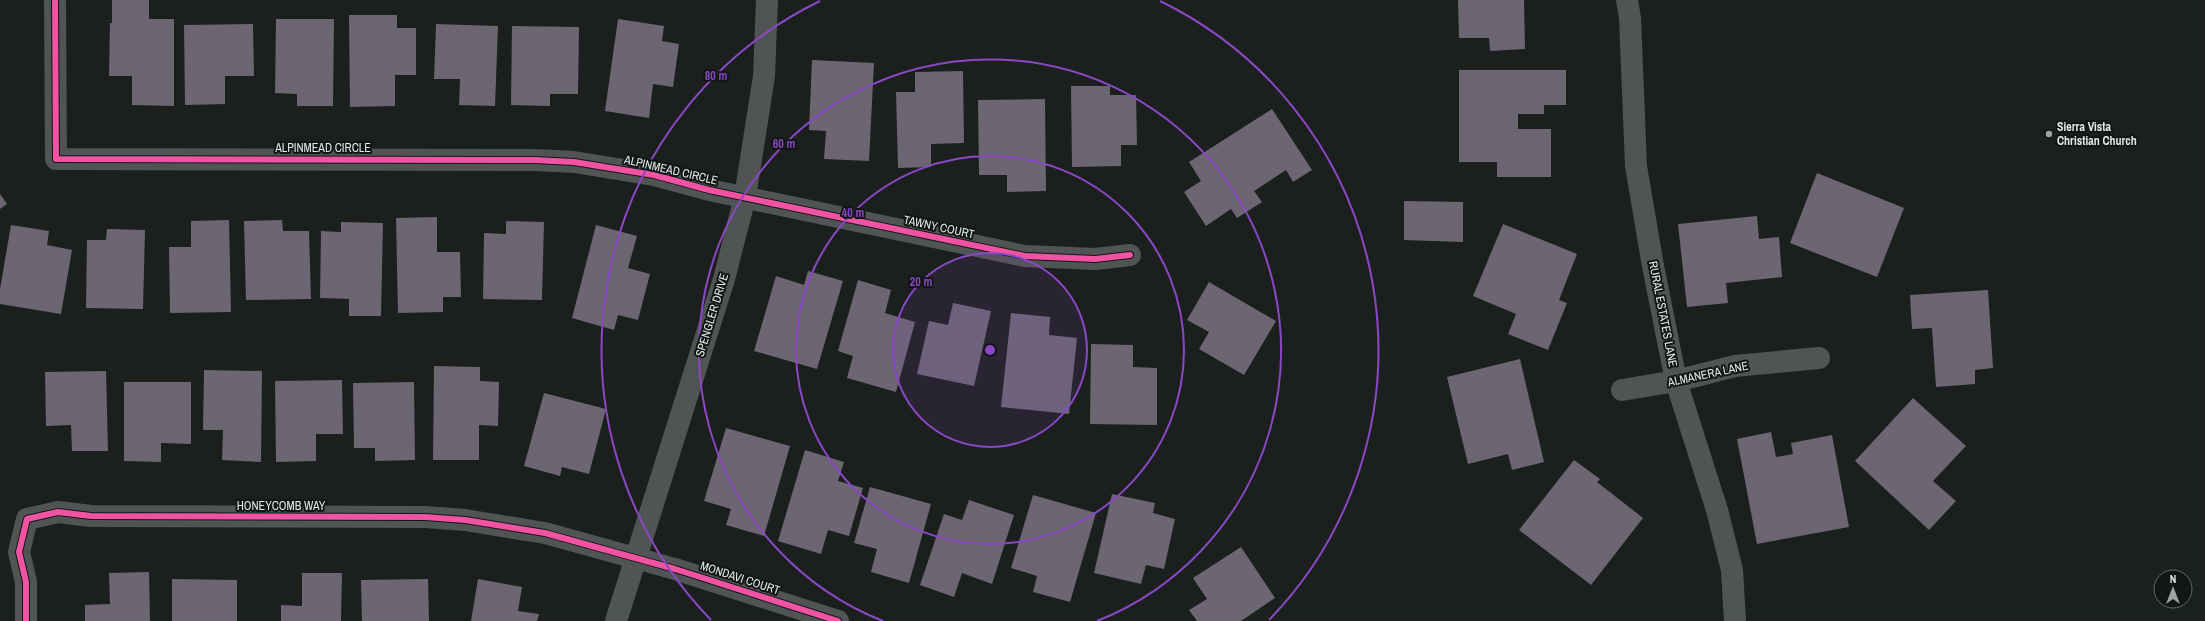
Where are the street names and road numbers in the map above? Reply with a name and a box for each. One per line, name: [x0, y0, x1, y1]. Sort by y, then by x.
street label: ALPINMEAD CIRCLE: [274, 140, 371, 156]
street label: ALPINMEAD CIRCLE: [622, 151, 719, 189]
street label: TAWNY COURT: [902, 212, 976, 242]
street label: RURAL ESTATES LANE: [1645, 260, 1681, 368]
street label: SPENGLER DRIVE: [692, 271, 732, 359]
street label: ALMANERA LANE: [1665, 358, 1750, 391]
street label: HONEYCOMB WAY: [237, 498, 326, 514]
street label: MONDAVI COURT: [698, 558, 782, 598]

